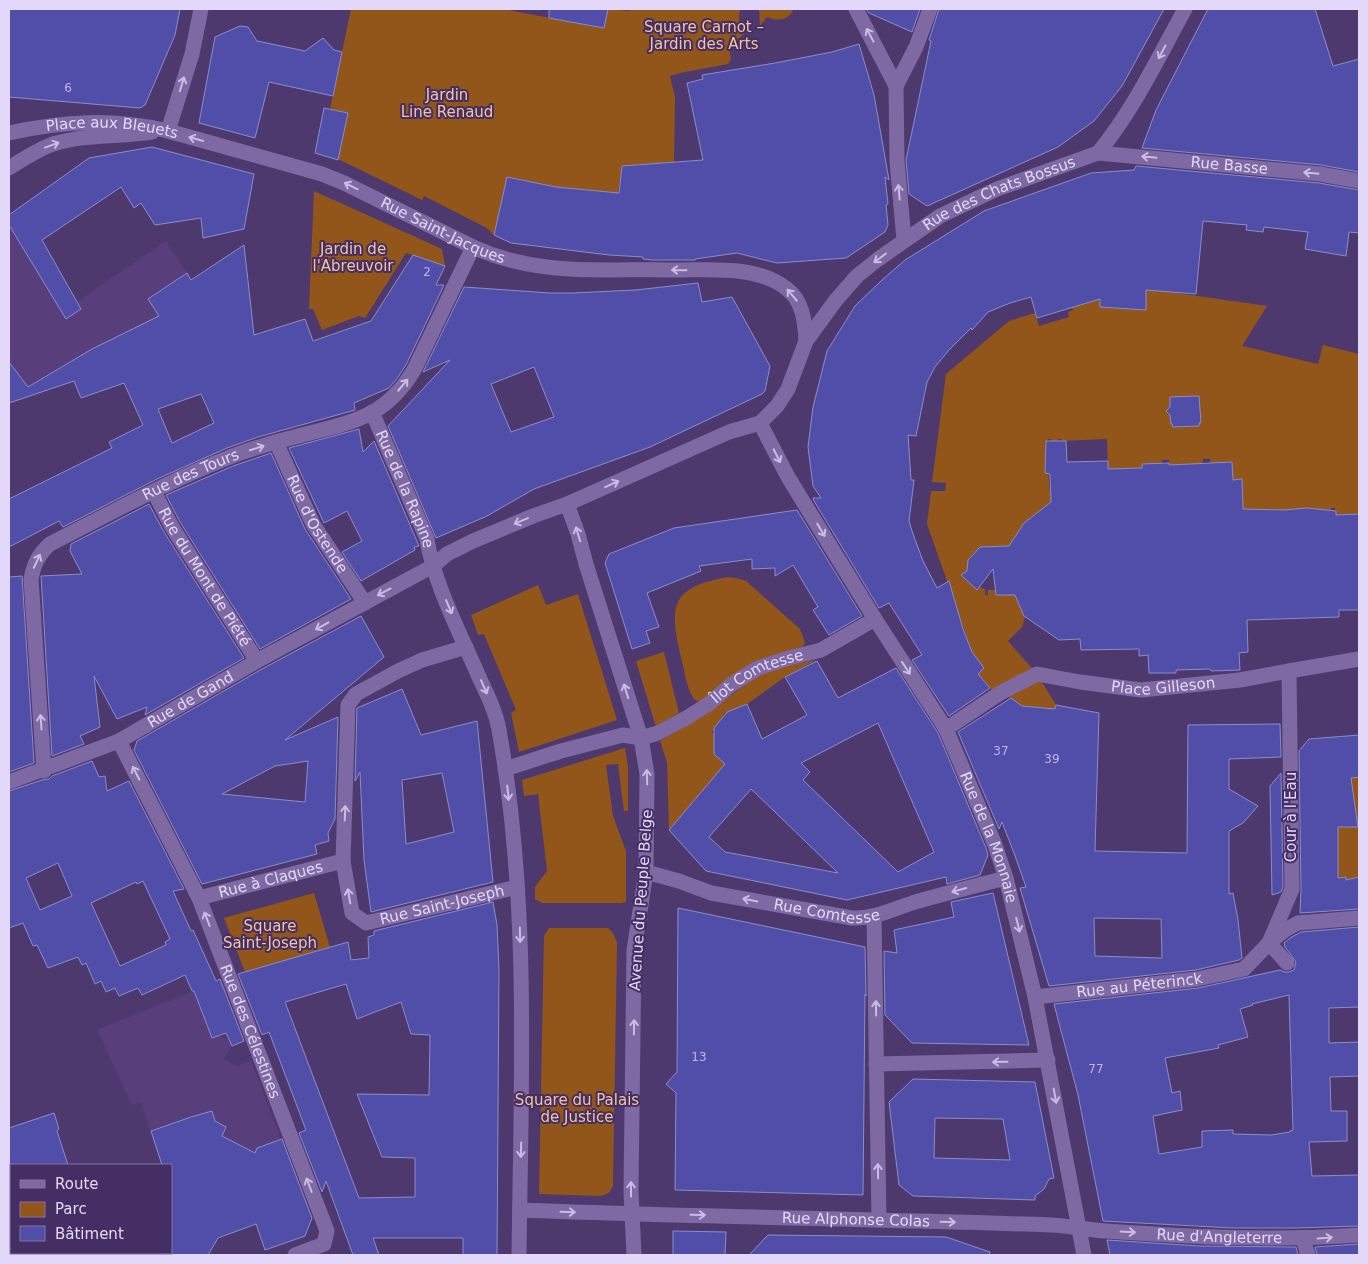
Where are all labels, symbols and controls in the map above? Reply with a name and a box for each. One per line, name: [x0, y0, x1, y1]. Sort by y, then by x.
park label: Square Carnot – Jardin des Arts: [644, 18, 764, 53]
one-way arrow: [865, 29, 875, 43]
one-way arrow: [1157, 44, 1167, 59]
one-way arrow: [178, 77, 188, 93]
house number: 6: [64, 81, 72, 95]
park label: Jardin Line Renaud: [401, 86, 493, 121]
street label: Place aux Bleuets: [45, 114, 180, 142]
one-way arrow: [188, 133, 204, 143]
one-way arrow: [43, 140, 59, 149]
one-way arrow: [1142, 152, 1158, 162]
street label: Rue des Chats Bossus: [919, 153, 1078, 234]
street label: Rue Basse: [1190, 153, 1269, 178]
one-way arrow: [1303, 168, 1319, 178]
one-way arrow: [344, 181, 359, 191]
one-way arrow: [894, 184, 904, 200]
street label: Rue Saint-Jacques: [378, 194, 508, 267]
park label: Jardin de l'Abreuvoir: [312, 240, 394, 275]
one-way arrow: [874, 252, 887, 263]
house number: 2: [423, 265, 431, 279]
one-way arrow: [671, 265, 688, 275]
one-way arrow: [786, 289, 798, 302]
one-way arrow: [398, 379, 409, 392]
street label: Rue de la Rapine: [372, 427, 437, 549]
one-way arrow: [249, 443, 264, 452]
street label: Rue des Tours: [139, 445, 242, 504]
one-way arrow: [772, 449, 782, 464]
street label: Rue d'Ostende: [283, 472, 352, 577]
one-way arrow: [604, 478, 619, 488]
street label: Rue du Mont de Piété: [155, 505, 254, 650]
one-way arrow: [514, 516, 529, 526]
one-way arrow: [817, 522, 827, 536]
one-way arrow: [572, 526, 582, 542]
one-way arrow: [33, 554, 42, 569]
one-way arrow: [377, 588, 391, 598]
one-way arrow: [445, 599, 455, 614]
one-way arrow: [314, 621, 329, 631]
street label: Îlot Comtesse: [706, 646, 805, 708]
one-way arrow: [901, 661, 912, 675]
street label: Rue de Gand: [144, 668, 237, 732]
street label: Place Gilleson: [1110, 674, 1216, 699]
one-way arrow: [479, 679, 489, 694]
one-way arrow: [621, 684, 630, 700]
one-way arrow: [36, 714, 45, 730]
house number: 37: [993, 744, 1009, 758]
house number: 39: [1044, 752, 1060, 766]
one-way arrow: [131, 766, 140, 781]
street label: Rue de la Monnaie: [956, 769, 1021, 905]
one-way arrow: [642, 770, 652, 786]
street label: Cour à l'Eau: [1282, 772, 1300, 862]
one-way arrow: [503, 785, 513, 801]
one-way arrow: [340, 805, 349, 821]
street label: Avenue du Peuple Belge: [626, 809, 656, 991]
street label: Rue à Claques: [217, 857, 325, 902]
street label: Rue Saint-Joseph: [378, 881, 506, 928]
one-way arrow: [951, 886, 967, 895]
one-way arrow: [343, 888, 353, 904]
one-way arrow: [742, 895, 758, 904]
street label: Rue Comtesse: [772, 895, 882, 927]
one-way arrow: [202, 912, 211, 927]
park label: Square Saint-Joseph: [223, 917, 317, 952]
one-way arrow: [1014, 917, 1023, 933]
one-way arrow: [515, 926, 525, 943]
street label: Rue des Célestines: [216, 962, 284, 1101]
street label: Rue au Péterinck: [1076, 969, 1204, 1001]
one-way arrow: [871, 1001, 880, 1017]
one-way arrow: [629, 1019, 638, 1035]
house number: 13: [691, 1050, 707, 1064]
one-way arrow: [992, 1057, 1008, 1067]
house number: 77: [1088, 1062, 1104, 1076]
one-way arrow: [1051, 1088, 1060, 1104]
park label: Square du Palais de Justice: [515, 1091, 639, 1126]
one-way arrow: [516, 1142, 526, 1158]
one-way arrow: [873, 1163, 883, 1180]
legend: [10, 1164, 172, 1254]
text: Route: [55, 1175, 99, 1193]
one-way arrow: [304, 1178, 313, 1193]
one-way arrow: [626, 1181, 636, 1198]
text: Parc: [55, 1200, 87, 1218]
one-way arrow: [560, 1207, 576, 1216]
street label: Rue Alphonse Colas: [782, 1209, 930, 1230]
one-way arrow: [690, 1211, 706, 1220]
one-way arrow: [940, 1217, 956, 1227]
text: Bâtiment: [55, 1225, 124, 1243]
street label: Rue d'Angleterre: [1156, 1225, 1282, 1247]
one-way arrow: [1119, 1228, 1135, 1237]
one-way arrow: [1317, 1233, 1333, 1242]

